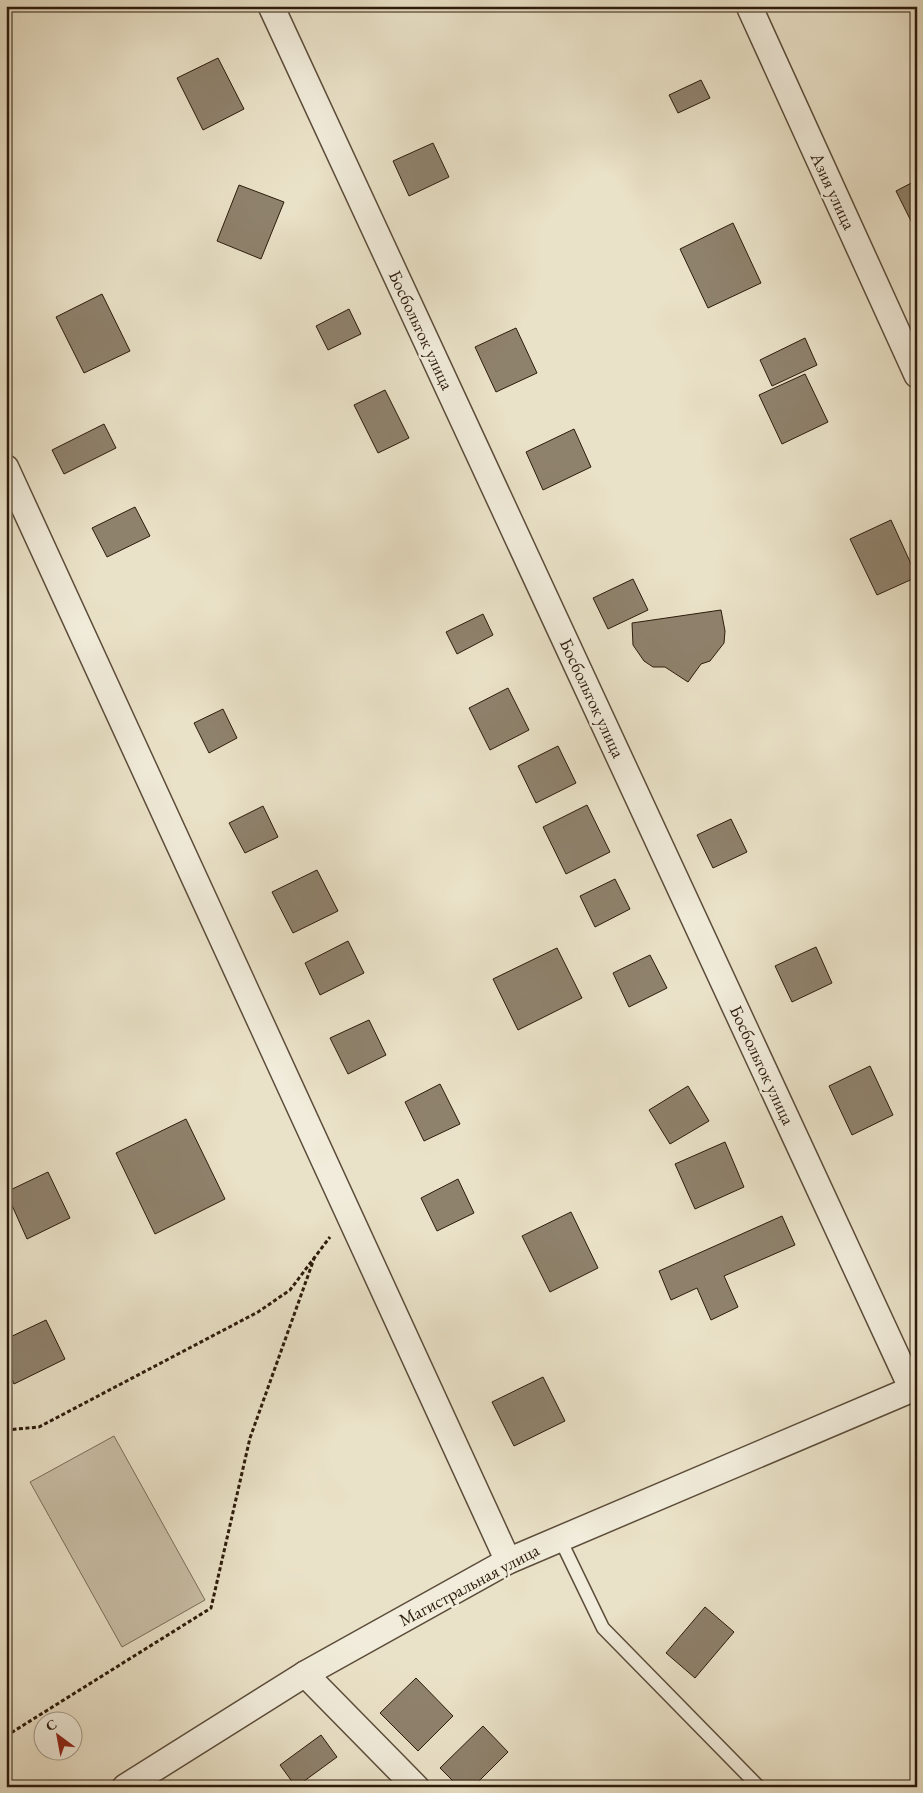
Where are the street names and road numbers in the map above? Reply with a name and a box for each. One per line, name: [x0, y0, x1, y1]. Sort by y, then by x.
street label: Азия улица: [805, 148, 862, 234]
street label: Босбольток улица: [384, 266, 460, 394]
street label: Босбольток улица: [555, 634, 631, 762]
street label: Босбольток улица: [725, 1001, 801, 1129]
street label: Магистральная улица: [395, 1537, 544, 1631]

